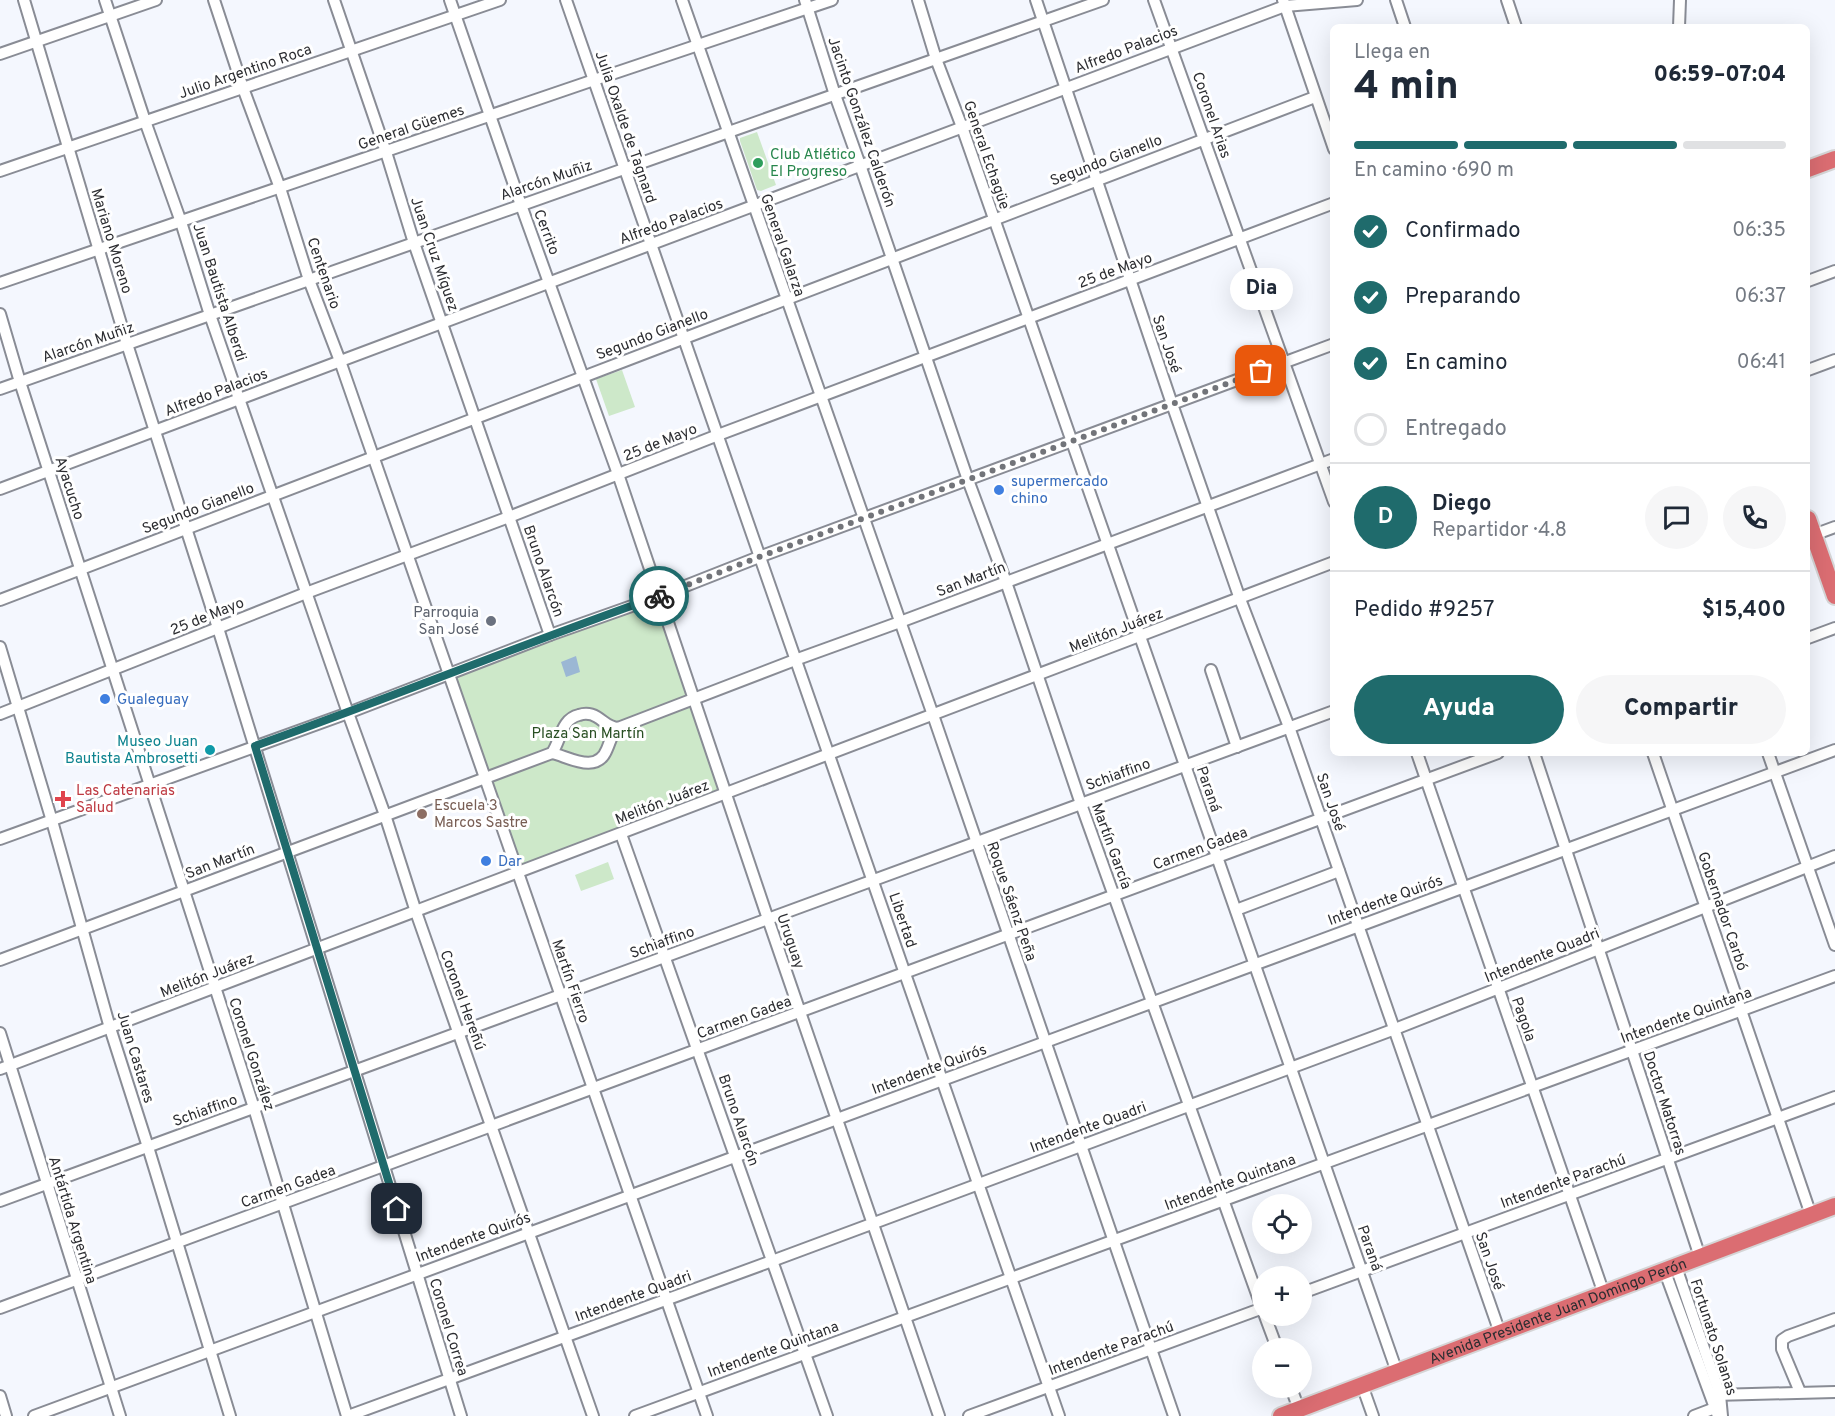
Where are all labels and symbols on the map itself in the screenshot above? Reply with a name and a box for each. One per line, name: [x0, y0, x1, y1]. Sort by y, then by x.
street label: Alfredo Palacios: [1072, 22, 1181, 79]
street label: Jacinto González Calderón: [822, 35, 899, 210]
street label: Julio Argentino Roca: [177, 41, 314, 104]
street label: Julia Oxalde de Tagnard: [590, 49, 660, 206]
street label: Coronel Arias: [1187, 70, 1234, 161]
street label: General Echagüe: [958, 99, 1013, 212]
street label: General Güemes: [356, 101, 467, 156]
street label: Segundo Gianello: [1048, 131, 1165, 191]
place label: Club Atlético El Progreso: [770, 146, 856, 182]
marker: Club Atlético El Progreso: [751, 156, 765, 170]
street label: Alarcón Muñiz: [498, 157, 595, 206]
street label: Mariano Moreno: [86, 187, 136, 296]
street label: General Galarza: [755, 191, 808, 299]
street label: Juan Cruz Míguez: [405, 195, 462, 314]
street label: Alfredo Palacios: [617, 195, 726, 250]
street label: Cerrito: [528, 207, 563, 258]
street label: Juan Bautista Alberdi: [187, 221, 250, 364]
street label: Centenario: [301, 235, 344, 312]
street label: 25 de Mayo: [1076, 249, 1155, 294]
callout: Dia: [1230, 269, 1292, 311]
street label: Segundo Gianello: [594, 305, 711, 365]
street label: San José: [1147, 313, 1184, 376]
street label: Alarcón Muñiz: [40, 319, 137, 368]
pin: [1235, 345, 1286, 396]
street label: Alfredo Palacios: [162, 365, 271, 422]
street label: 25 de Mayo: [621, 420, 700, 467]
street label: Ayacucho: [49, 454, 88, 523]
place label: supermercado chino: [1011, 473, 1108, 509]
street label: Segundo Gianello: [140, 479, 257, 539]
marker: supermercado chino: [992, 483, 1006, 497]
street label: Bruno Alarcón: [518, 523, 567, 620]
street label: San Martín: [934, 558, 1009, 602]
courier: [629, 566, 689, 626]
street label: 25 de Mayo: [168, 594, 247, 641]
place label: Parroquia San José: [413, 604, 479, 640]
street label: Melitón Juárez: [1067, 605, 1166, 658]
marker: Parroquia San José: [484, 614, 498, 628]
place label: Gualeguay: [117, 691, 189, 710]
marker: Gualeguay: [98, 692, 112, 706]
park label: Plaza San Martín: [532, 725, 644, 744]
place label: Museo Juan Bautista Ambrosetti: [65, 733, 198, 769]
marker: Museo Juan Bautista Ambrosetti: [203, 743, 217, 757]
street label: Schiaffino: [1084, 755, 1153, 796]
street label: Paraná: [1191, 764, 1224, 815]
street label: San José: [1311, 771, 1348, 834]
street label: Melitón Juárez: [613, 777, 712, 830]
place label: Las Catenarias Salud: [76, 782, 175, 818]
marker: Las Catenarias Salud: [54, 790, 72, 808]
place label: Escuela 3 Marcos Sastre: [434, 797, 528, 833]
street label: Martín García: [1086, 801, 1135, 892]
marker: Escuela 3 Marcos Sastre: [415, 807, 429, 821]
street label: Carmen Gadea: [1151, 823, 1250, 875]
street label: Roque Sáenz Peña: [981, 839, 1040, 964]
street label: San Martín: [183, 840, 258, 884]
street label: Gobernador Carbó: [1692, 849, 1751, 974]
place label: Dar: [498, 853, 522, 872]
marker: Dar: [479, 854, 493, 868]
street label: Intendente Quirós: [1325, 872, 1446, 931]
street label: Libertad: [883, 890, 920, 951]
street label: Uruguay: [771, 911, 808, 972]
street label: Schiaffino: [628, 923, 697, 964]
street label: Intendente Quadri: [1482, 925, 1603, 988]
street label: Martín Fierro: [546, 937, 593, 1026]
street label: Coronel Hereñú: [435, 948, 489, 1053]
street label: Melitón Juárez: [158, 950, 257, 1003]
street label: Intendente Quintana: [1618, 984, 1755, 1049]
street label: Carmen Gadea: [695, 992, 794, 1044]
street label: Coronel González: [223, 995, 278, 1114]
street label: Pagola: [1506, 995, 1539, 1044]
street label: Juan Castares: [112, 1009, 158, 1106]
street label: Intendente Quirós: [869, 1041, 990, 1100]
street label: Doctor Matorras: [1638, 1049, 1689, 1158]
street label: Bruno Alarcón: [713, 1072, 762, 1169]
street label: Schiaffino: [171, 1091, 240, 1132]
street label: Intendente Quadri: [1028, 1099, 1149, 1158]
street label: Intendente Quintana: [1162, 1151, 1299, 1216]
street label: Intendente Parachú: [1498, 1151, 1629, 1214]
street label: Antártida Argentina: [43, 1154, 100, 1287]
street label: Carmen Gadea: [239, 1161, 338, 1213]
pin: [371, 1183, 422, 1234]
street label: Intendente Quirós: [413, 1209, 534, 1268]
street label: Paraná: [1352, 1223, 1385, 1274]
street label: San José: [1470, 1230, 1507, 1293]
street label: Avenida Presidente Juan Domingo Perón: [1427, 1255, 1690, 1370]
street label: Intendente Quadri: [573, 1268, 694, 1327]
street label: Coronel Correa: [424, 1276, 471, 1379]
street label: Fortunato Solanas: [1685, 1277, 1740, 1398]
street label: Intendente Quintana: [705, 1318, 842, 1383]
street label: Intendente Parachú: [1046, 1318, 1177, 1381]

